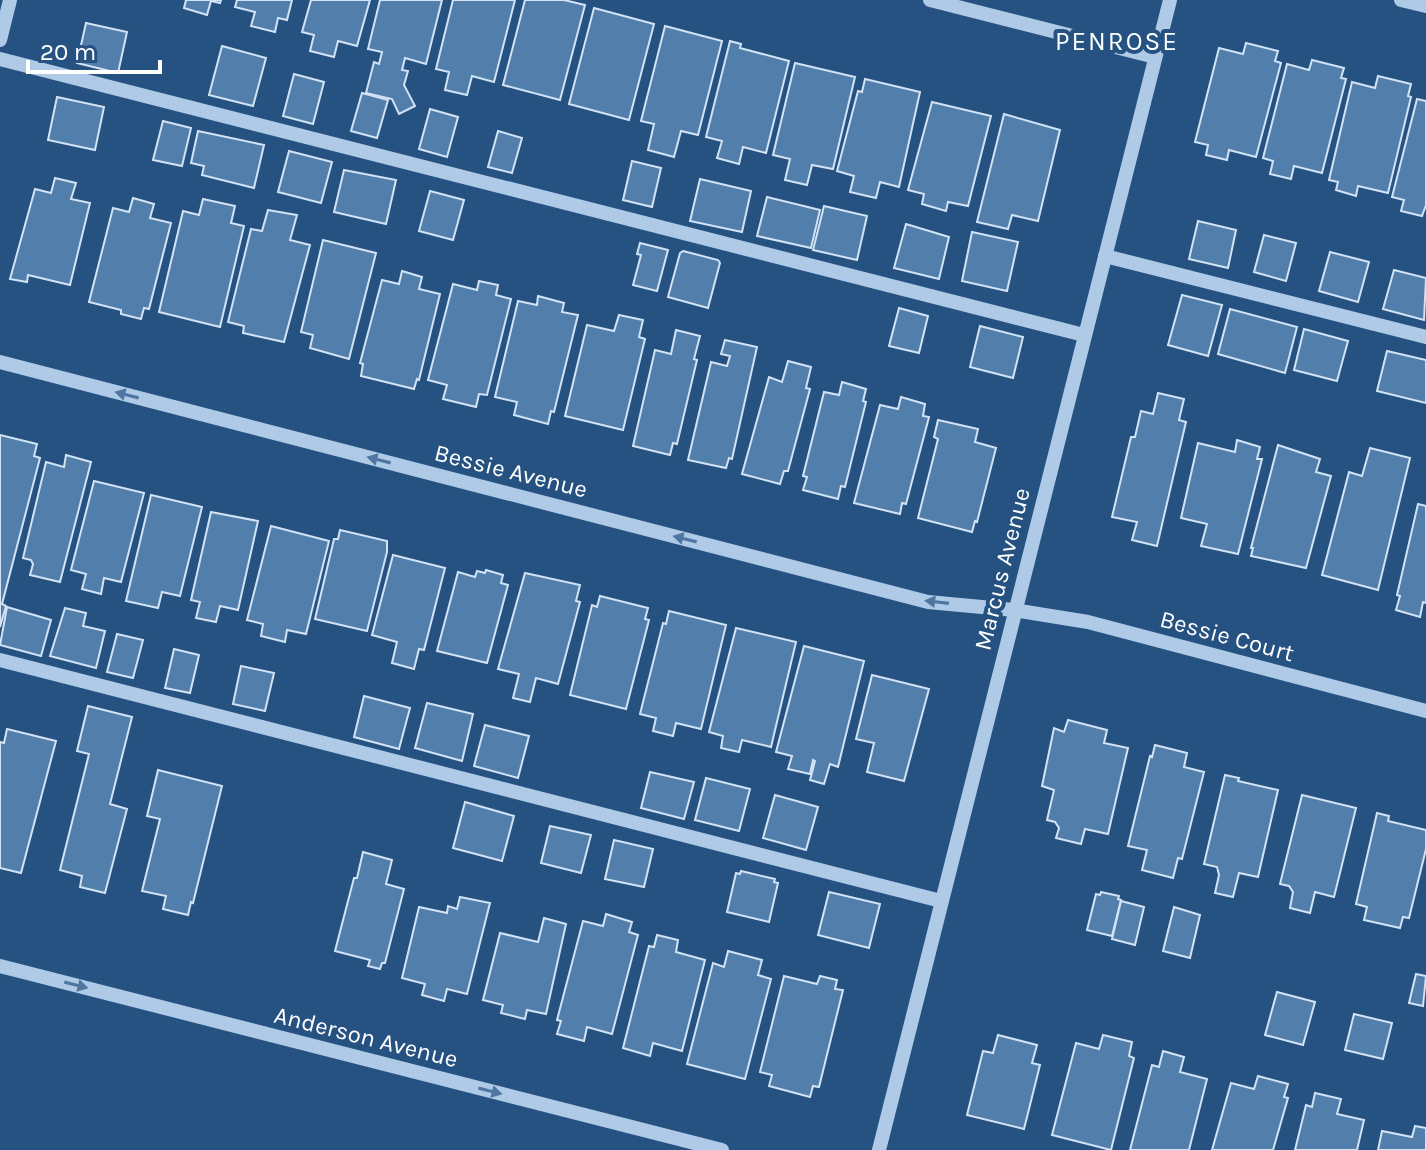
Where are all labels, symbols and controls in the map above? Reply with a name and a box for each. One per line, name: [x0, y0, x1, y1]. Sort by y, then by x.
scale bar: [28, 24, 160, 74]
district label: PENROSE: [1055, 26, 1179, 57]
text: 20 m: [40, 38, 96, 66]
one-way arrow: [114, 389, 139, 401]
street label: Bessie Avenue: [432, 438, 590, 504]
one-way arrow: [366, 453, 391, 465]
street label: Marcus Avenue: [968, 485, 1036, 653]
one-way arrow: [672, 532, 697, 544]
one-way arrow: [924, 595, 949, 608]
street label: Bessie Court: [1157, 605, 1297, 667]
one-way arrow: [63, 980, 88, 992]
street label: Anderson Avenue: [271, 1001, 461, 1073]
one-way arrow: [478, 1085, 503, 1098]

